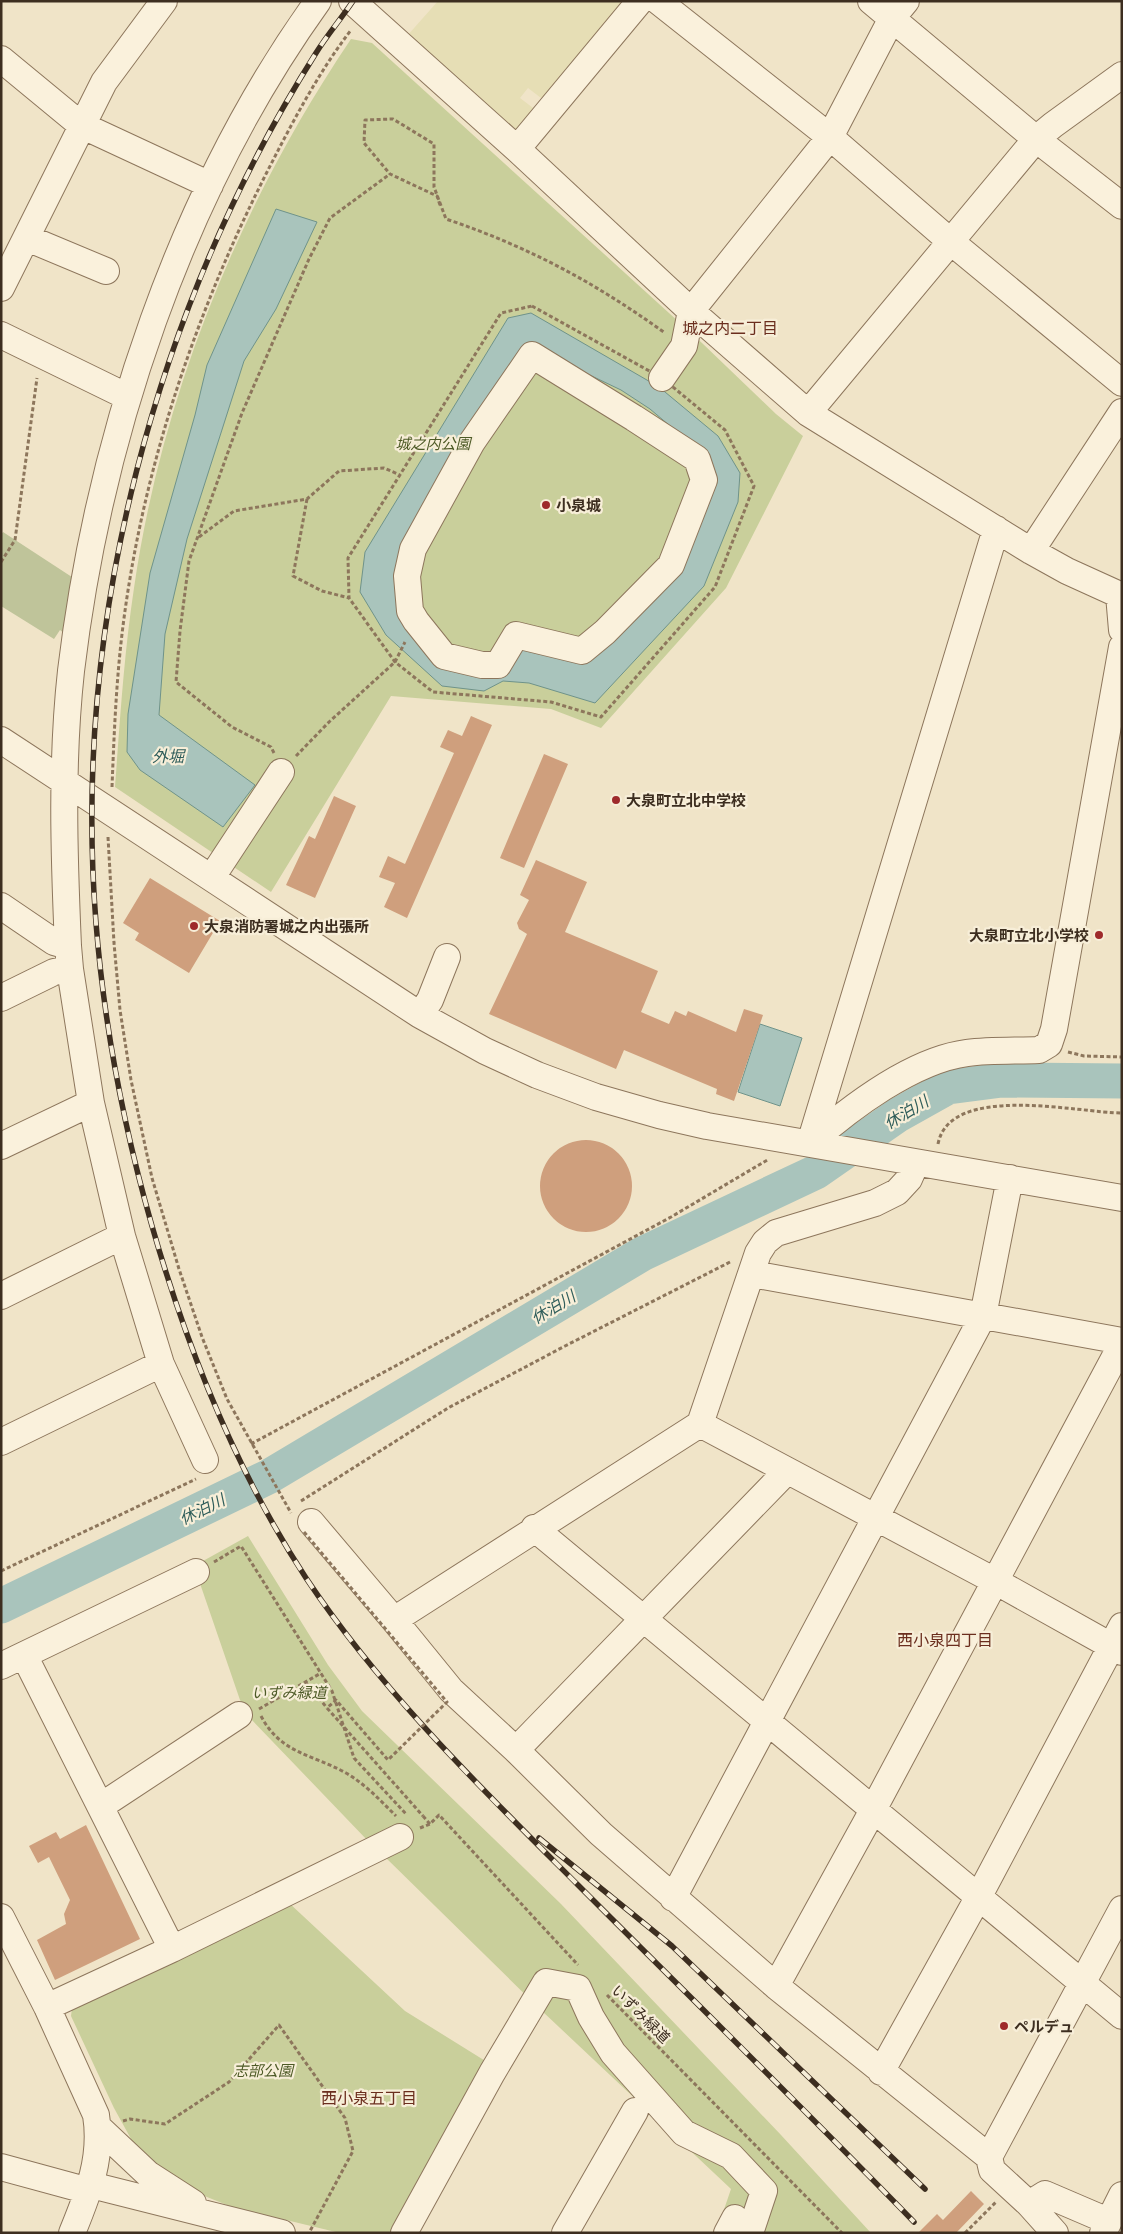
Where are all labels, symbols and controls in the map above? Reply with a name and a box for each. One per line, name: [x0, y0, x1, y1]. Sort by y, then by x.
district label: 城之内二丁目: [682, 318, 778, 338]
park label: 城之内公園: [395, 434, 472, 453]
place label: 小泉城: [556, 496, 601, 515]
marker: 小泉城: [540, 499, 552, 511]
water label: 外堀: [152, 746, 187, 766]
place label: 大泉町立北中学校: [626, 791, 746, 810]
marker: 大泉町立北中学校: [610, 794, 622, 806]
place label: 大泉消防署城之内出張所: [204, 917, 369, 936]
marker: 大泉消防署城之内出張所: [188, 920, 200, 932]
place label: 大泉町立北小学校: [969, 926, 1089, 945]
marker: 大泉町立北小学校: [1093, 929, 1105, 941]
water label: 休泊川: [880, 1090, 933, 1133]
water label: 休泊川: [527, 1285, 580, 1328]
water label: 休泊川: [176, 1489, 230, 1529]
district label: 西小泉四丁目: [897, 1630, 993, 1650]
park label: いずみ緑道: [251, 1683, 328, 1702]
street label: いずみ緑道: [608, 1981, 674, 2047]
place label: ペルデュ: [1014, 2017, 1074, 2036]
marker: ペルデュ: [998, 2020, 1010, 2032]
park label: 志部公園: [233, 2061, 295, 2080]
district label: 西小泉五丁目: [321, 2088, 417, 2108]

